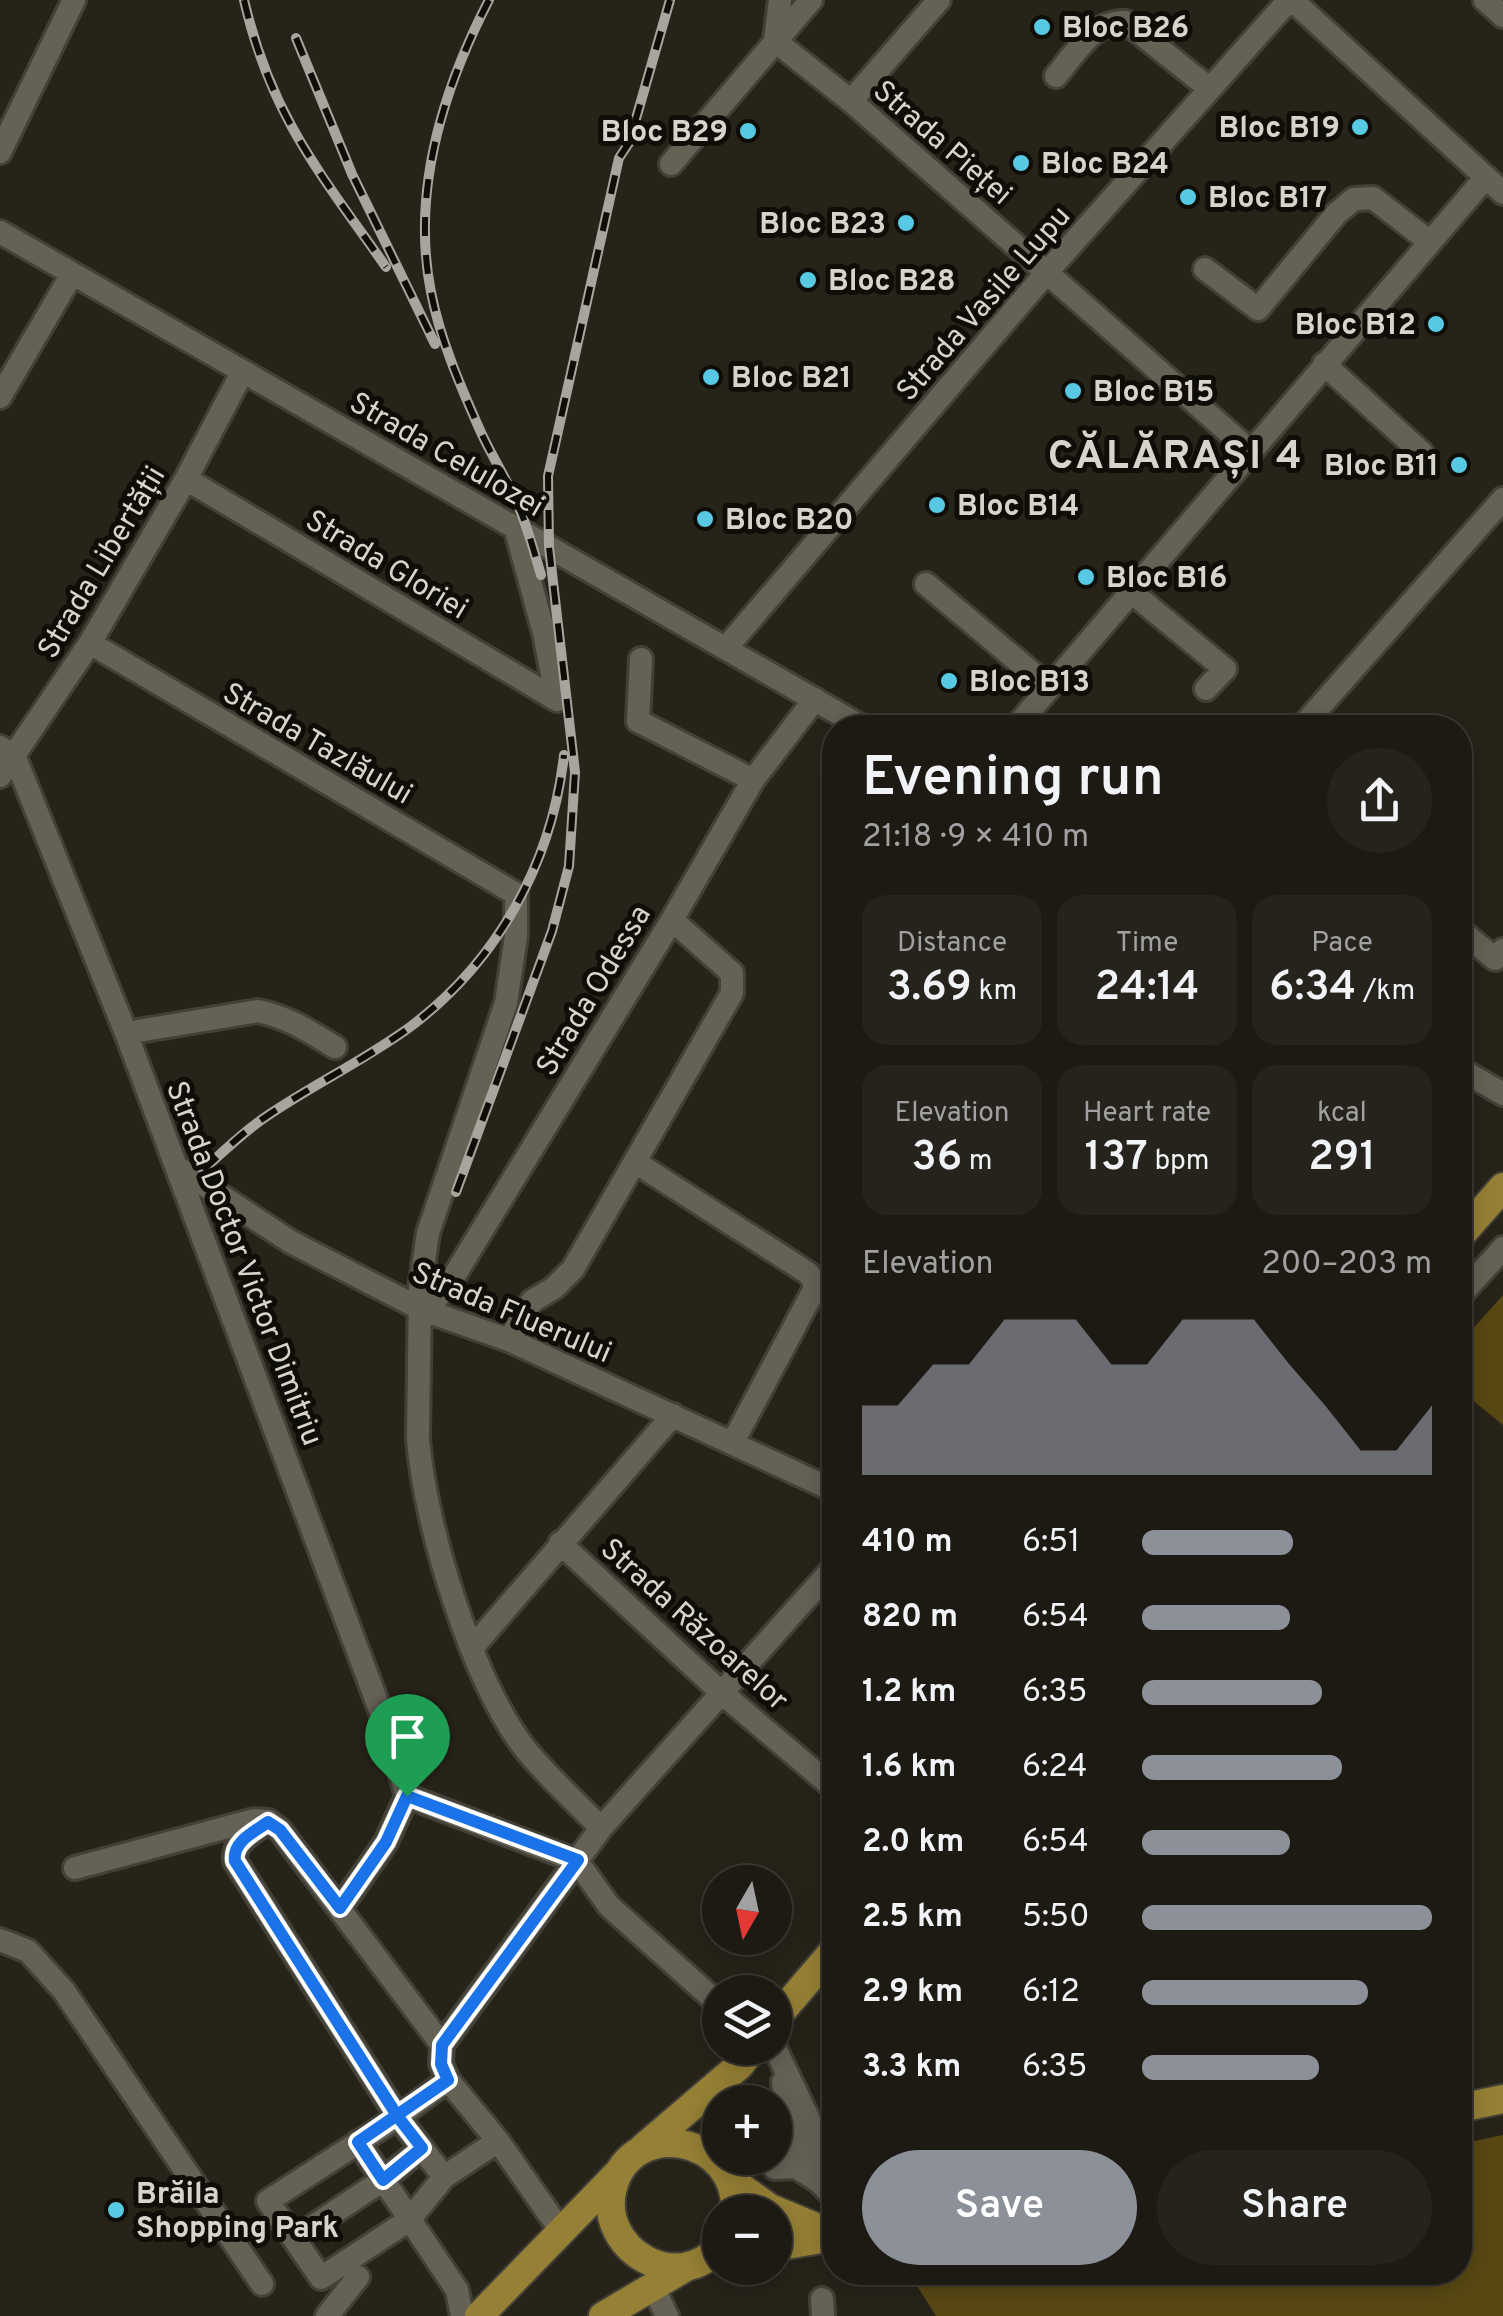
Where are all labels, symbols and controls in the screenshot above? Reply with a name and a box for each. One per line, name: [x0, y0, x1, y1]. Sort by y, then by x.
place label: Bloc B26: [1062, 11, 1189, 48]
marker: Bloc B26: [1031, 16, 1053, 38]
street label: Strada Pieței: [864, 74, 1018, 214]
place label: Bloc B19: [1219, 111, 1340, 148]
place label: Bloc B29: [601, 115, 728, 152]
marker: Bloc B19: [1349, 116, 1371, 138]
marker: Bloc B29: [737, 120, 759, 142]
place label: Bloc B24: [1041, 147, 1169, 184]
marker: Bloc B24: [1010, 152, 1032, 174]
place label: Bloc B17: [1208, 181, 1327, 218]
marker: Bloc B17: [1177, 186, 1199, 208]
street label: Strada Vasile Lupu: [890, 199, 1080, 410]
place label: Bloc B23: [759, 207, 886, 244]
marker: Bloc B23: [895, 212, 917, 234]
place label: Bloc B28: [828, 264, 956, 301]
marker: Bloc B28: [797, 269, 819, 291]
place label: Bloc B12: [1295, 308, 1416, 345]
marker: Bloc B12: [1425, 313, 1447, 335]
place label: Bloc B21: [731, 361, 852, 398]
marker: Bloc B21: [700, 366, 722, 388]
place label: Bloc B15: [1093, 375, 1214, 412]
marker: Bloc B15: [1062, 380, 1084, 402]
street label: Strada Celulozei: [342, 386, 549, 527]
district label: CĂLĂRAȘI 4: [1048, 430, 1304, 483]
place label: Bloc B11: [1324, 449, 1439, 486]
marker: Bloc B11: [1448, 454, 1470, 476]
street label: Strada Libertății: [31, 460, 175, 666]
place label: Bloc B14: [957, 489, 1079, 526]
marker: Bloc B14: [926, 494, 948, 516]
street label: Strada Gloriei: [298, 503, 474, 629]
place label: Bloc B20: [725, 503, 854, 540]
marker: Bloc B20: [694, 508, 716, 530]
place label: Bloc B16: [1106, 561, 1227, 598]
marker: Bloc B16: [1075, 566, 1097, 588]
place label: Bloc B13: [969, 665, 1090, 702]
marker: Bloc B13: [938, 670, 960, 692]
street label: Strada Tazlăului: [215, 676, 418, 814]
text: Evening run: [862, 745, 1164, 815]
button: share: [1327, 748, 1432, 853]
text: 21:18 · 9 × 410 m: [862, 818, 1089, 858]
street label: Strada Odessa: [530, 899, 661, 1083]
text: Distance: [897, 926, 1007, 962]
text: Time: [1116, 926, 1178, 962]
text: Pace: [1311, 926, 1373, 962]
text: 3.69: [887, 962, 972, 1015]
text: 24:14: [1094, 962, 1200, 1015]
text: 6:34: [1269, 962, 1356, 1015]
text: km: [972, 974, 1017, 1010]
text: /km: [1356, 974, 1415, 1010]
street label: Strada Doctor Victor Dimitriu: [156, 1076, 329, 1451]
text: Elevation: [894, 1096, 1010, 1132]
text: Heart rate: [1083, 1096, 1211, 1132]
text: kcal: [1317, 1096, 1367, 1132]
text: 36: [911, 1132, 962, 1185]
text: 137: [1085, 1132, 1148, 1185]
text: 291: [1308, 1132, 1376, 1185]
text: m: [962, 1144, 993, 1180]
text: bpm: [1148, 1144, 1209, 1180]
text: Elevation: [862, 1245, 994, 1285]
text: 200–203 m: [1261, 1245, 1432, 1285]
street label: Strada Fluerului: [406, 1256, 616, 1373]
text: 410 m: [862, 1523, 952, 1563]
text: 6:51: [1022, 1523, 1080, 1563]
street label: Strada Răzoarelor: [592, 1532, 795, 1720]
text: 820 m: [862, 1598, 958, 1638]
text: 6:54: [1022, 1598, 1089, 1638]
text: 1.2 km: [862, 1673, 956, 1713]
text: 6:35: [1022, 1673, 1087, 1713]
pin: [365, 1694, 450, 1797]
icon: arrive: [380, 1709, 435, 1764]
text: 1.6 km: [862, 1748, 956, 1788]
text: 6:24: [1022, 1748, 1087, 1788]
text: 2.0 km: [862, 1823, 964, 1863]
text: 6:54: [1022, 1823, 1089, 1863]
north arrow: [702, 1865, 792, 1955]
map controls: [702, 1865, 792, 2285]
text: 2.5 km: [862, 1898, 963, 1938]
text: 5:50: [1022, 1898, 1089, 1938]
text: 2.9 km: [862, 1973, 963, 2013]
text: 6:12: [1022, 1973, 1080, 2013]
button: layers: [702, 1975, 792, 2065]
text: 3.3 km: [862, 2048, 961, 2088]
text: 6:35: [1022, 2048, 1087, 2088]
button: +: [702, 2085, 792, 2175]
button: Save: [862, 2150, 1137, 2265]
button: Share: [1157, 2150, 1432, 2265]
place label: Brăila Shopping Park: [136, 2177, 339, 2248]
button: −: [702, 2195, 792, 2285]
marker: Brăila Shopping Park: [105, 2199, 127, 2221]

